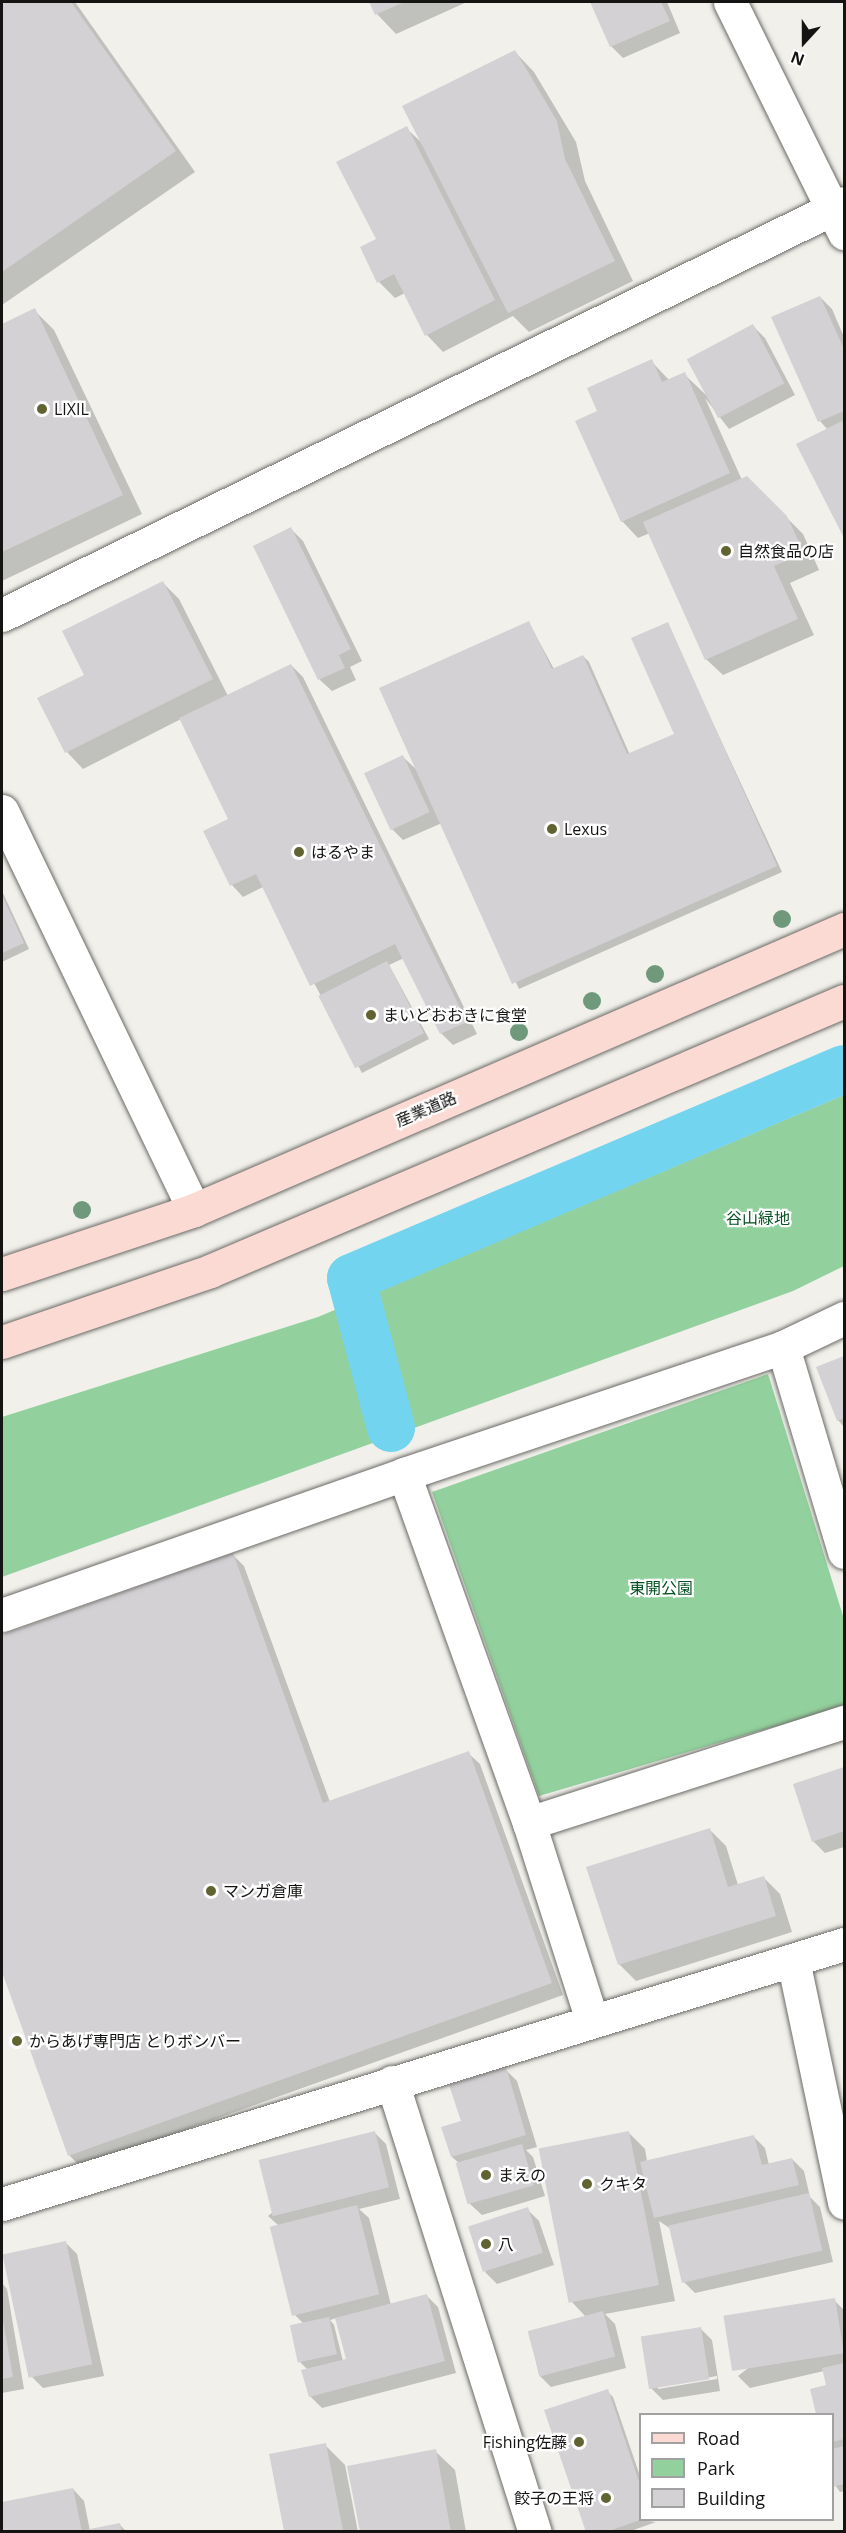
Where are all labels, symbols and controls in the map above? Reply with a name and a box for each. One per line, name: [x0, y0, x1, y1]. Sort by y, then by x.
north arrow: [774, 12, 834, 72]
text: N: [788, 46, 808, 71]
place label: LIXIL: [54, 399, 89, 419]
marker: LIXIL: [35, 402, 49, 416]
place label: 自然食品の店: [738, 541, 834, 561]
marker: 自然食品の店: [719, 544, 733, 558]
place label: Lexus: [564, 819, 607, 839]
marker: Lexus: [545, 822, 559, 836]
place label: はるやま: [311, 842, 375, 862]
marker: はるやま: [292, 845, 306, 859]
place label: まいどおおきに食堂: [383, 1005, 527, 1025]
marker: まいどおおきに食堂: [364, 1008, 378, 1022]
street label: 産業道路: [393, 1088, 459, 1130]
park label: 谷山緑地: [726, 1208, 790, 1228]
park label: 東開公園: [629, 1578, 693, 1598]
place label: マンガ倉庫: [223, 1881, 303, 1901]
marker: マンガ倉庫: [204, 1884, 218, 1898]
place label: からあげ専門店 とりボンバー: [29, 2031, 241, 2051]
marker: からあげ専門店 とりボンバー: [10, 2034, 24, 2048]
place label: まえの: [498, 2165, 546, 2185]
marker: まえの: [479, 2168, 493, 2182]
place label: クキタ: [599, 2174, 647, 2194]
marker: クキタ: [580, 2177, 594, 2191]
place label: 八: [498, 2234, 514, 2254]
marker: 八: [479, 2237, 493, 2251]
legend: [639, 2413, 834, 2521]
text: Road: [697, 2426, 740, 2450]
place label: Fishing佐藤: [483, 2432, 567, 2452]
marker: Fishing佐藤: [572, 2435, 586, 2449]
text: Park: [697, 2456, 735, 2480]
text: Building: [697, 2486, 765, 2510]
place label: 餃子の王将: [514, 2488, 594, 2508]
marker: 餃子の王将: [599, 2491, 613, 2505]

